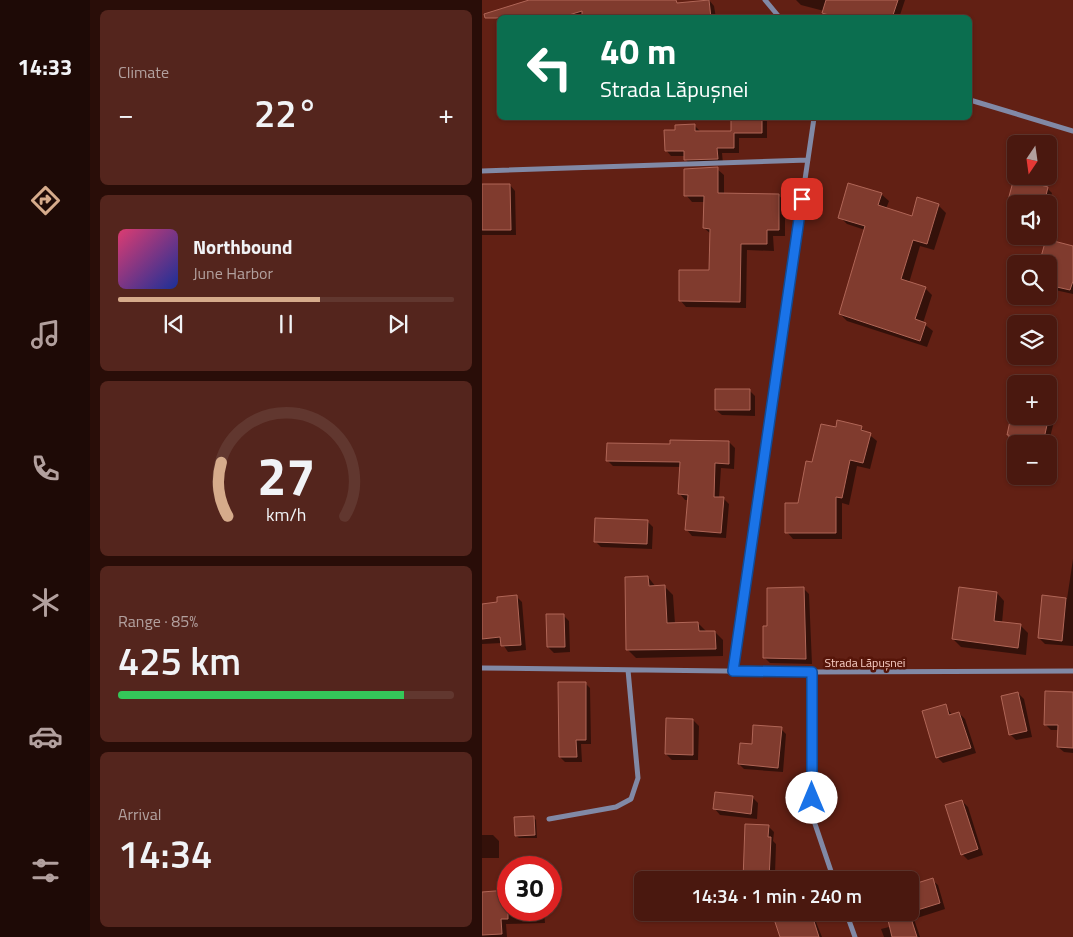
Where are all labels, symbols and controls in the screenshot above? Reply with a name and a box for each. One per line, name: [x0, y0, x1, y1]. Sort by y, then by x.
text: 40 m: [600, 24, 676, 78]
icon: left: [517, 35, 582, 100]
text: 14:33: [18, 50, 72, 84]
text: Climate: [118, 60, 169, 84]
text: Strada Lăpușnei: [600, 72, 748, 106]
text: 22°: [254, 84, 318, 142]
text: −: [118, 92, 134, 135]
text: +: [438, 92, 454, 135]
north arrow: [1007, 135, 1057, 185]
map controls: [1007, 135, 1057, 485]
pin: [781, 178, 823, 220]
icon: directions: [28, 183, 63, 218]
icon: arrive: [788, 185, 816, 213]
button: sound: [1007, 195, 1057, 245]
text: Northbound: [193, 232, 293, 261]
button: search: [1007, 255, 1057, 305]
text: June Harbor: [193, 261, 273, 285]
icon: previous: [160, 310, 188, 338]
icon: pause: [272, 310, 300, 338]
icon: next: [384, 310, 412, 338]
button: layers: [1007, 315, 1057, 365]
icon: music: [28, 317, 63, 352]
button: +: [1007, 375, 1057, 425]
button: −: [1007, 435, 1057, 485]
text: 27: [257, 436, 315, 515]
icon: phone: [28, 451, 63, 486]
text: km/h: [266, 501, 306, 528]
icon: climate: [28, 585, 63, 620]
text: Range · 85%: [118, 609, 198, 633]
text: 425 km: [118, 632, 241, 690]
street label: Strada Lăpușnei: [825, 653, 905, 672]
icon: car: [28, 719, 63, 754]
position arrow: [785, 771, 837, 823]
text: Arrival: [118, 802, 161, 826]
text: 14:34: [118, 825, 212, 883]
icon: filters: [28, 853, 63, 888]
speed limit sign: 30: [497, 856, 562, 921]
text: 14:34 · 1 min · 240 m: [691, 881, 862, 910]

